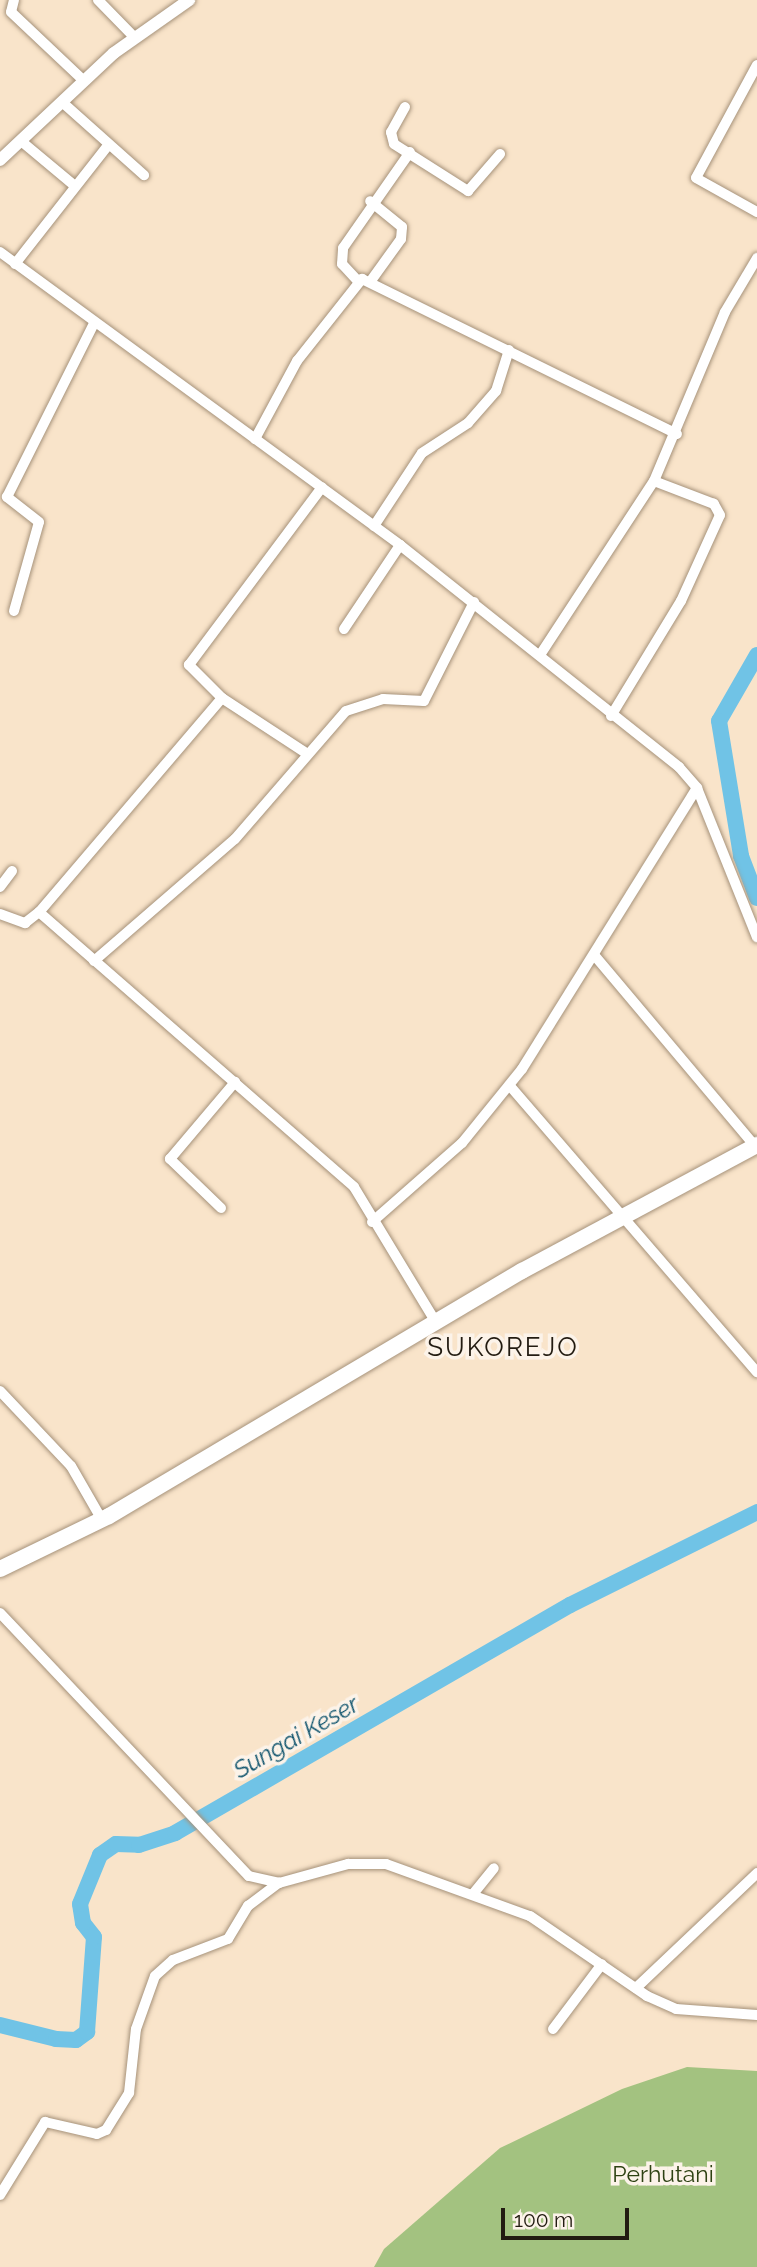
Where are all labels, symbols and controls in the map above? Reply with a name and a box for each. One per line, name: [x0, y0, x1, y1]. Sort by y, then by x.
district label: SUKOREJO: [428, 1332, 578, 1364]
water label: Sungai Keser: [228, 1690, 364, 1784]
park label: Perhutani: [612, 2160, 714, 2188]
scale bar: [505, 2194, 633, 2238]
text: 100 m: [514, 2207, 573, 2232]

